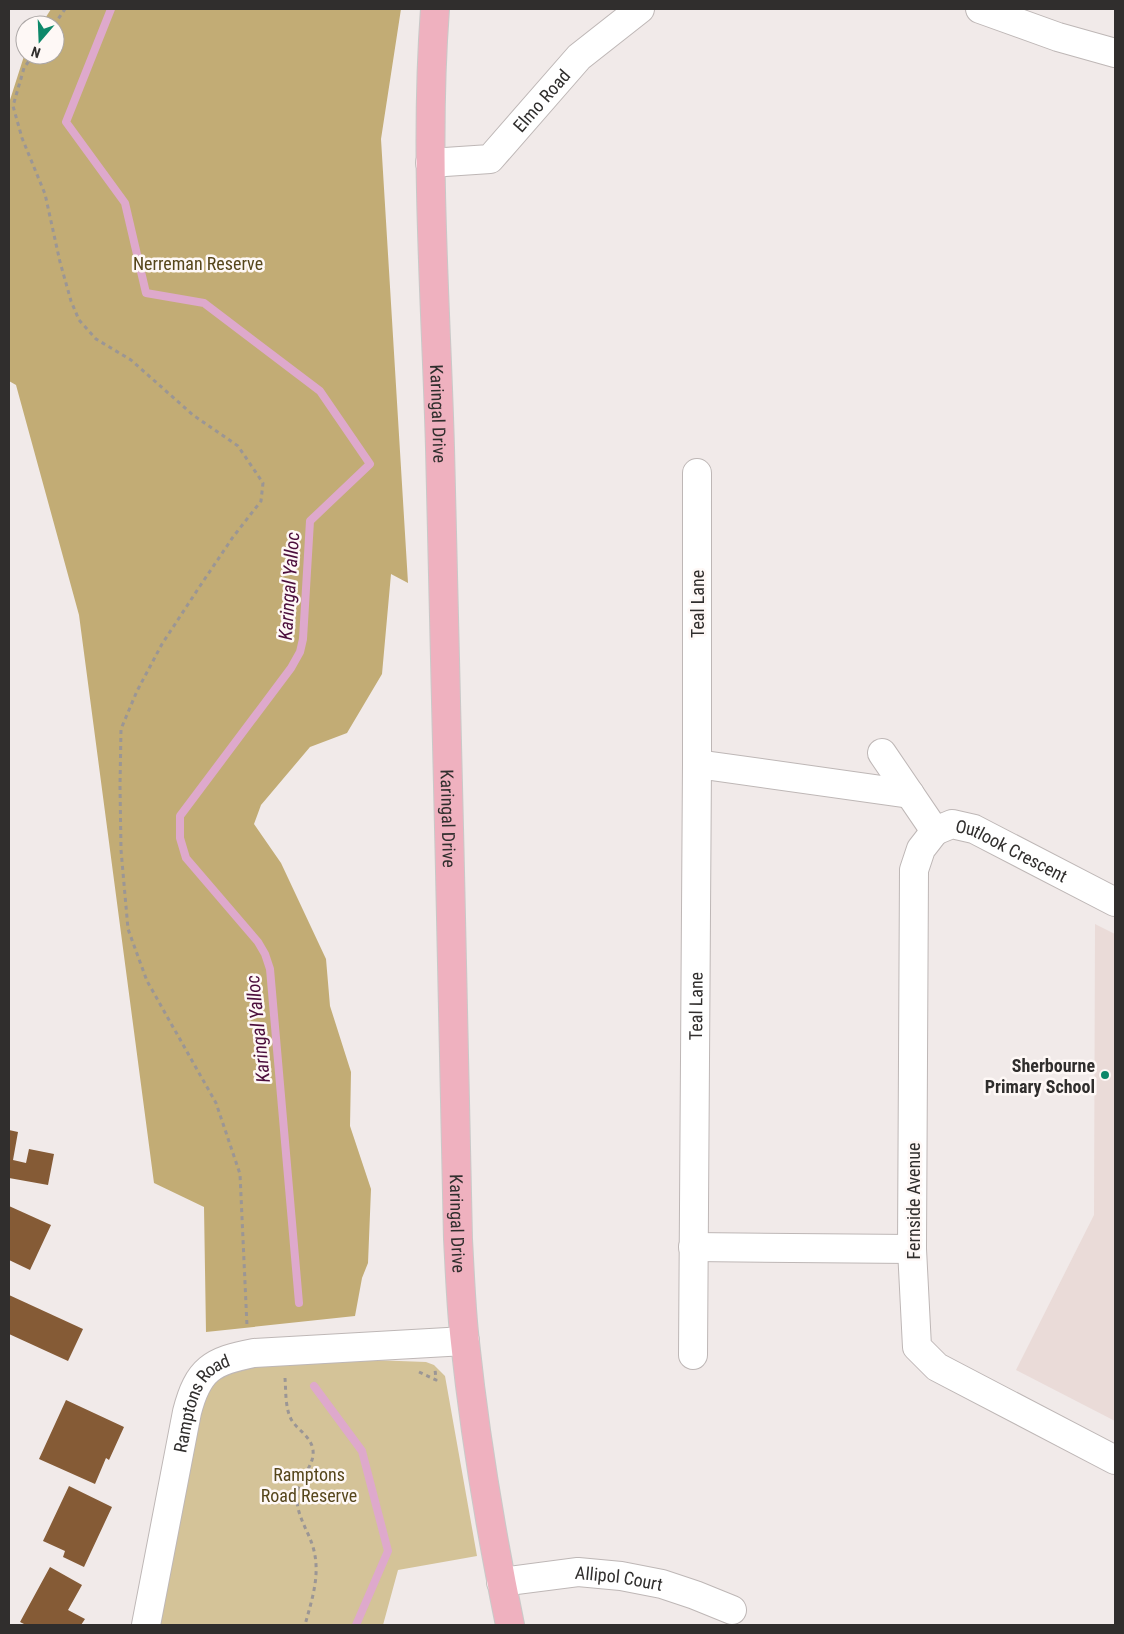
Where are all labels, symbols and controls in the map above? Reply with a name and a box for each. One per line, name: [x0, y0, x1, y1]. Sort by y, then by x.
north arrow: [15, 15, 65, 65]
text: N: [29, 43, 42, 61]
street label: Elmo Road: [508, 65, 574, 136]
park label: Nerreman Reserve: [133, 253, 263, 274]
street label: Karingal Drive: [427, 364, 451, 463]
water label: Karingal Yalloc: [274, 531, 304, 641]
street label: Teal Lane: [687, 570, 708, 638]
street label: Karingal Drive: [437, 769, 460, 868]
street label: Outlook Crescent: [954, 815, 1071, 886]
street label: Teal Lane: [685, 972, 706, 1040]
water label: Karingal Yalloc: [241, 974, 275, 1084]
place label: Sherbourne Primary School: [985, 1055, 1095, 1097]
marker: Sherbourne Primary School: [1099, 1069, 1111, 1081]
street label: Fernside Avenue: [903, 1143, 924, 1259]
street label: Karingal Drive: [446, 1174, 470, 1273]
street label: Ramptons Road: [169, 1349, 232, 1454]
park label: Ramptons Road Reserve: [261, 1464, 357, 1506]
street label: Allipol Court: [574, 1561, 665, 1594]

